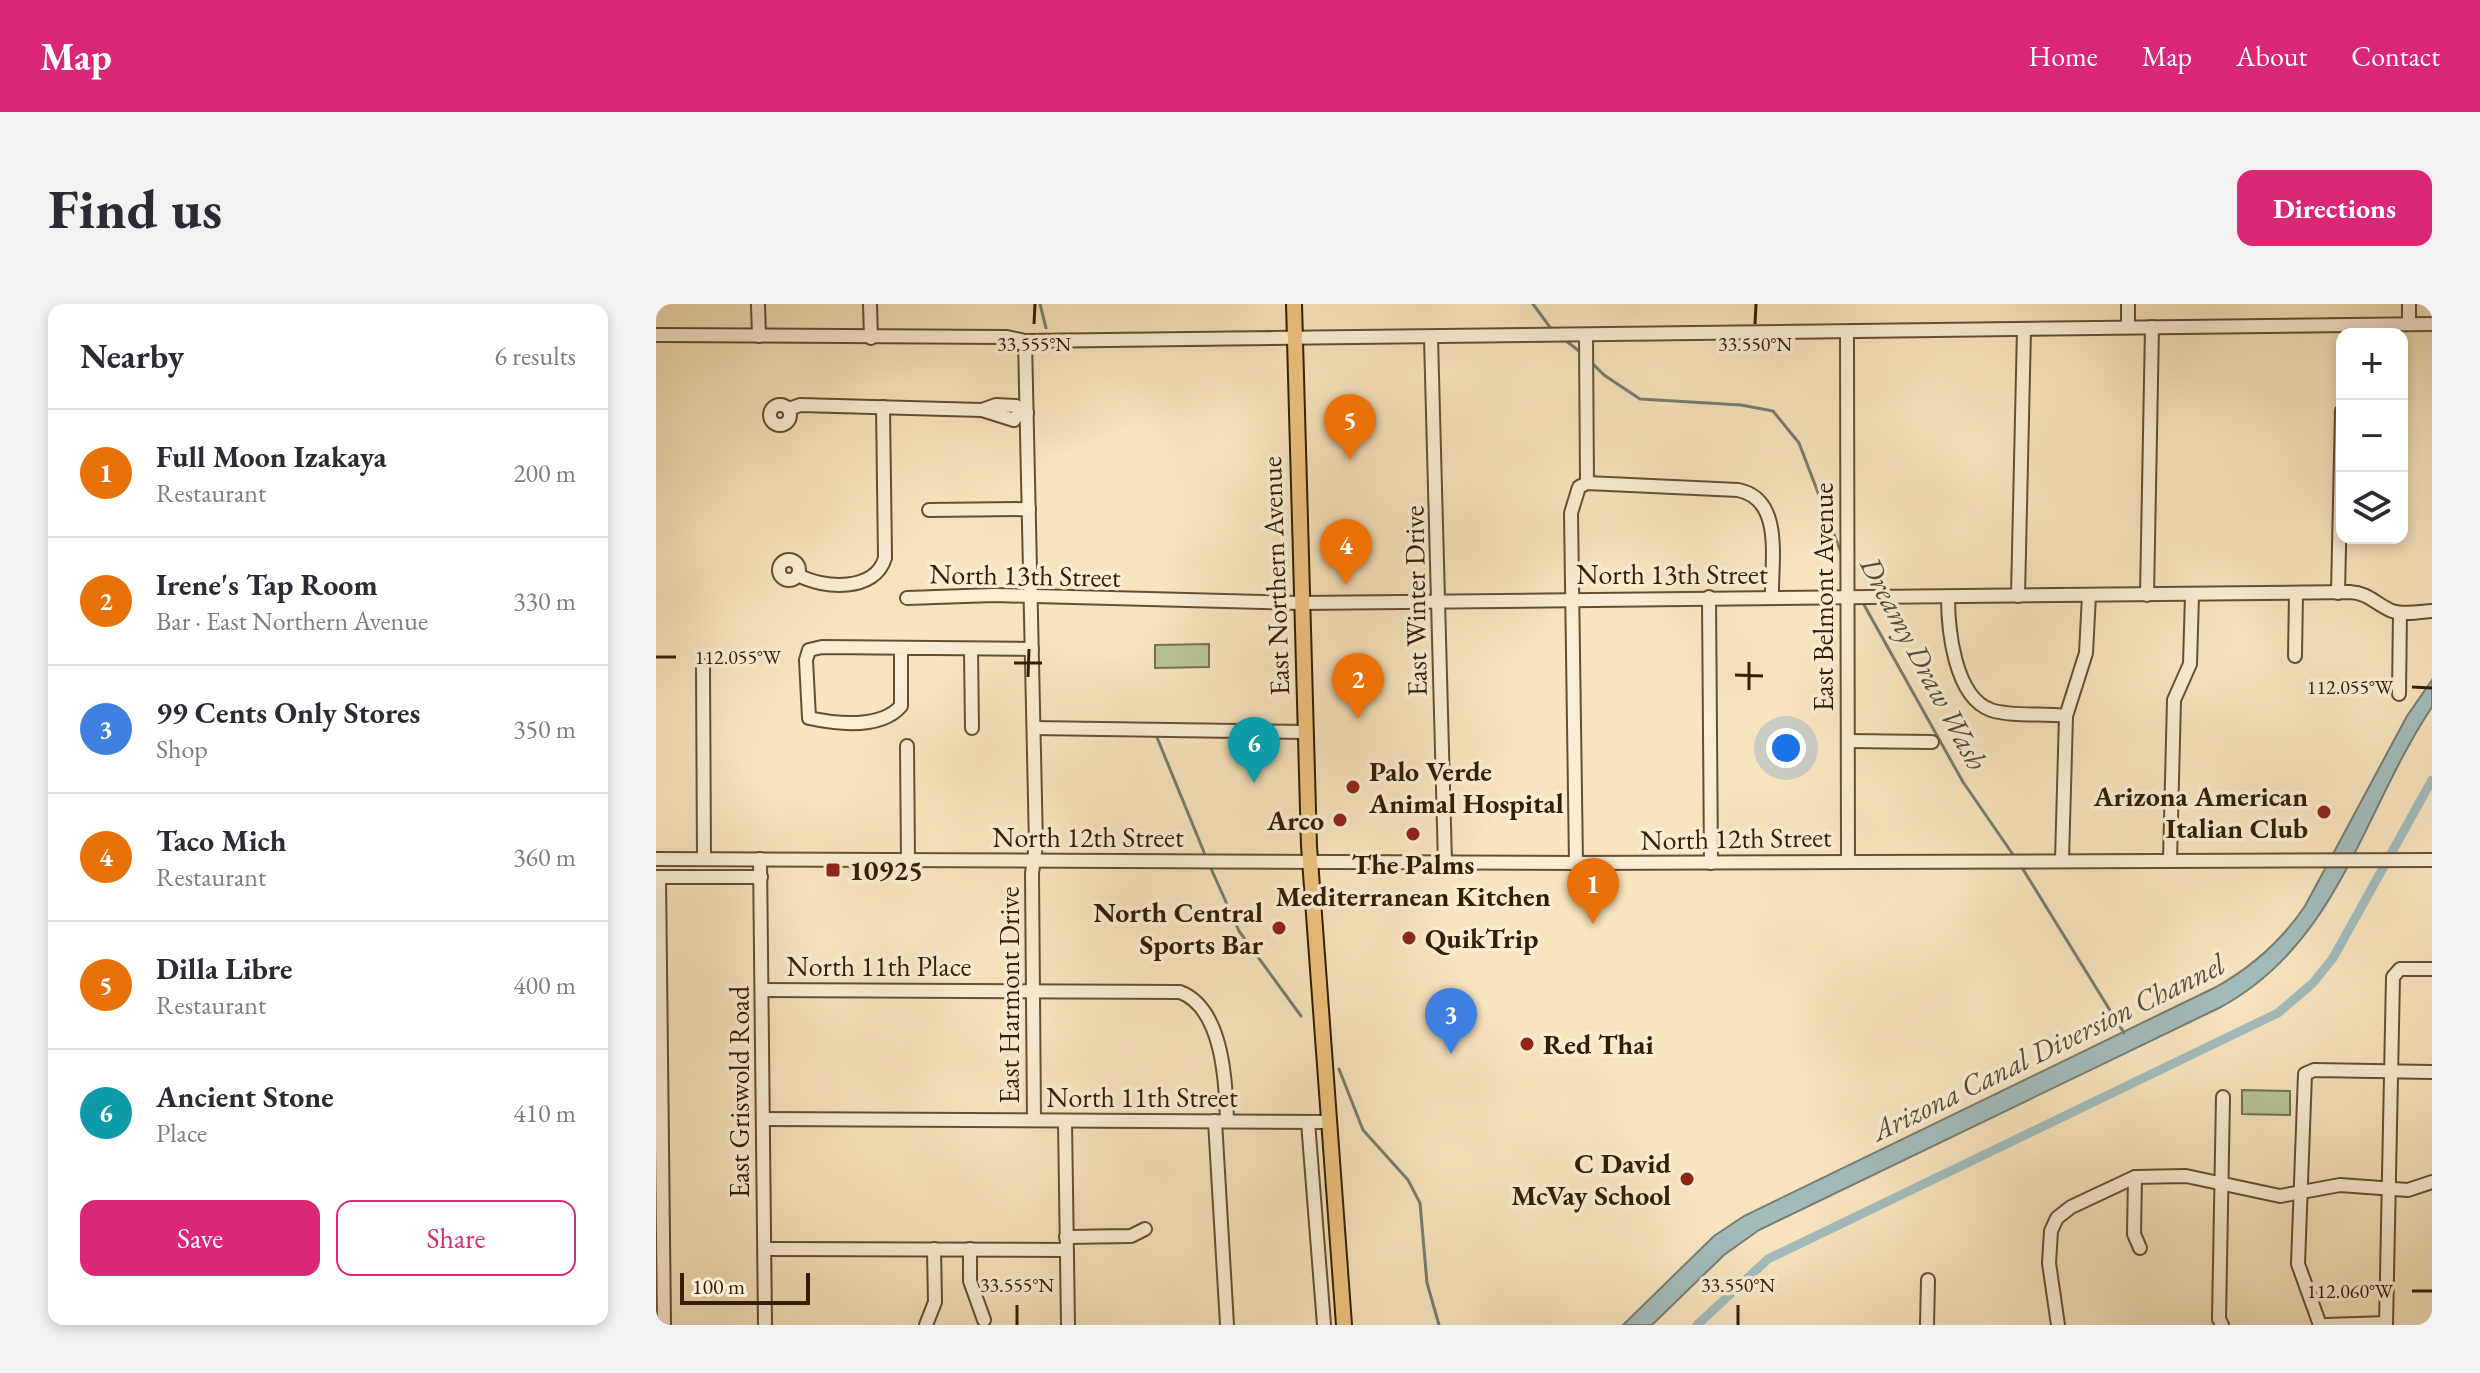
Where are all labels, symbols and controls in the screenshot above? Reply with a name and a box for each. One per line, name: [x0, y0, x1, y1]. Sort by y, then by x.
text: Map: [40, 32, 112, 81]
text: Home: [2028, 38, 2098, 74]
text: Map: [2142, 38, 2192, 74]
text: About: [2236, 38, 2307, 74]
text: Contact: [2351, 38, 2440, 74]
button: Directions: [2237, 170, 2432, 246]
text: Find us: [48, 172, 222, 245]
map controls: [2336, 328, 2408, 544]
button: +: [2336, 328, 2408, 400]
text: 33.555°N: [997, 331, 1071, 357]
text: 33.550°N: [1718, 331, 1792, 357]
text: Nearby: [80, 334, 184, 378]
text: 6 results: [495, 339, 576, 373]
pin: 5: [1324, 394, 1376, 460]
button: −: [2336, 400, 2408, 472]
text: Full Moon Izakaya: [156, 437, 387, 476]
text: 1: [99, 456, 113, 490]
text: 200 m: [513, 456, 576, 490]
street label: East Northern Avenue: [1253, 456, 1297, 696]
button: layers: [2336, 472, 2408, 544]
text: Restaurant: [156, 476, 266, 510]
street label: East Belmont Avenue: [1805, 482, 1841, 711]
street label: East Winter Drive: [1395, 505, 1435, 697]
pin: 4: [1320, 519, 1372, 585]
water label: Dreamy Draw Wash: [1851, 548, 1997, 777]
street label: North 13th Street: [929, 555, 1121, 595]
street label: North 13th Street: [1576, 556, 1768, 592]
text: Irene's Tap Room: [156, 565, 378, 604]
text: 2: [99, 584, 113, 618]
text: 330 m: [513, 584, 576, 618]
text: Bar · East Northern Avenue: [156, 604, 428, 638]
text: 112.055°W: [695, 644, 782, 670]
pin: 2: [1332, 653, 1384, 719]
text: 112.055°W: [2307, 674, 2394, 700]
text: 99 Cents Only Stores: [156, 693, 420, 732]
text: 3: [99, 712, 113, 746]
text: 350 m: [513, 712, 576, 746]
pin: 6: [1228, 717, 1280, 783]
your location: [1766, 728, 1806, 768]
text: Shop: [156, 732, 208, 766]
place label: Palo Verde Animal Hospital: [1368, 753, 1564, 821]
marker: Palo Verde Animal Hospital: [1344, 778, 1362, 796]
place label: Arizona American Italian Club: [2092, 778, 2308, 846]
place label: Arco: [1266, 802, 1324, 838]
marker: Arizona American Italian Club: [2315, 803, 2333, 821]
marker: Arco: [1331, 811, 1349, 829]
street label: North 12th Street: [1640, 818, 1832, 858]
street label: North 12th Street: [992, 819, 1184, 855]
text: Taco Mich: [156, 821, 286, 860]
marker: The Palms Mediterranean Kitchen: [1404, 825, 1422, 843]
text: 4: [99, 840, 113, 874]
text: 360 m: [513, 840, 576, 874]
place label: The Palms Mediterranean Kitchen: [1276, 846, 1551, 914]
place label: 10925: [849, 852, 923, 888]
pin: 1: [1567, 858, 1619, 924]
text: Restaurant: [156, 860, 266, 894]
marker: 10925: [824, 861, 842, 879]
street label: East Harmont Drive: [991, 886, 1027, 1104]
place label: North Central Sports Bar: [1093, 894, 1263, 962]
marker: North Central Sports Bar: [1270, 919, 1288, 937]
place label: QuikTrip: [1425, 920, 1538, 956]
marker: QuikTrip: [1400, 929, 1418, 947]
water label: Arizona Canal Diversion Channel: [1863, 944, 2232, 1151]
street label: North 11th Place: [787, 948, 972, 984]
text: Dilla Libre: [156, 949, 292, 988]
text: 5: [99, 968, 113, 1002]
text: 400 m: [513, 968, 576, 1002]
street label: East Griswold Road: [721, 985, 757, 1198]
text: Restaurant: [156, 988, 266, 1022]
pin: 3: [1425, 988, 1477, 1054]
place label: Red Thai: [1543, 1026, 1654, 1062]
marker: Red Thai: [1518, 1035, 1536, 1053]
text: Ancient Stone: [156, 1077, 334, 1116]
street label: North 11th Street: [1046, 1079, 1238, 1115]
text: 6: [99, 1096, 113, 1130]
text: 410 m: [513, 1096, 576, 1130]
text: Place: [156, 1116, 207, 1150]
place label: C David McVay School: [1511, 1145, 1672, 1213]
marker: C David McVay School: [1678, 1170, 1696, 1188]
button: Save: [80, 1200, 320, 1276]
button: Share: [336, 1200, 576, 1276]
scale bar: [680, 1269, 810, 1305]
text: 100 m: [692, 1272, 745, 1301]
text: 33.555°N: [980, 1272, 1054, 1298]
text: 33.550°N: [1701, 1272, 1775, 1298]
text: 112.060°W: [2307, 1278, 2394, 1304]

